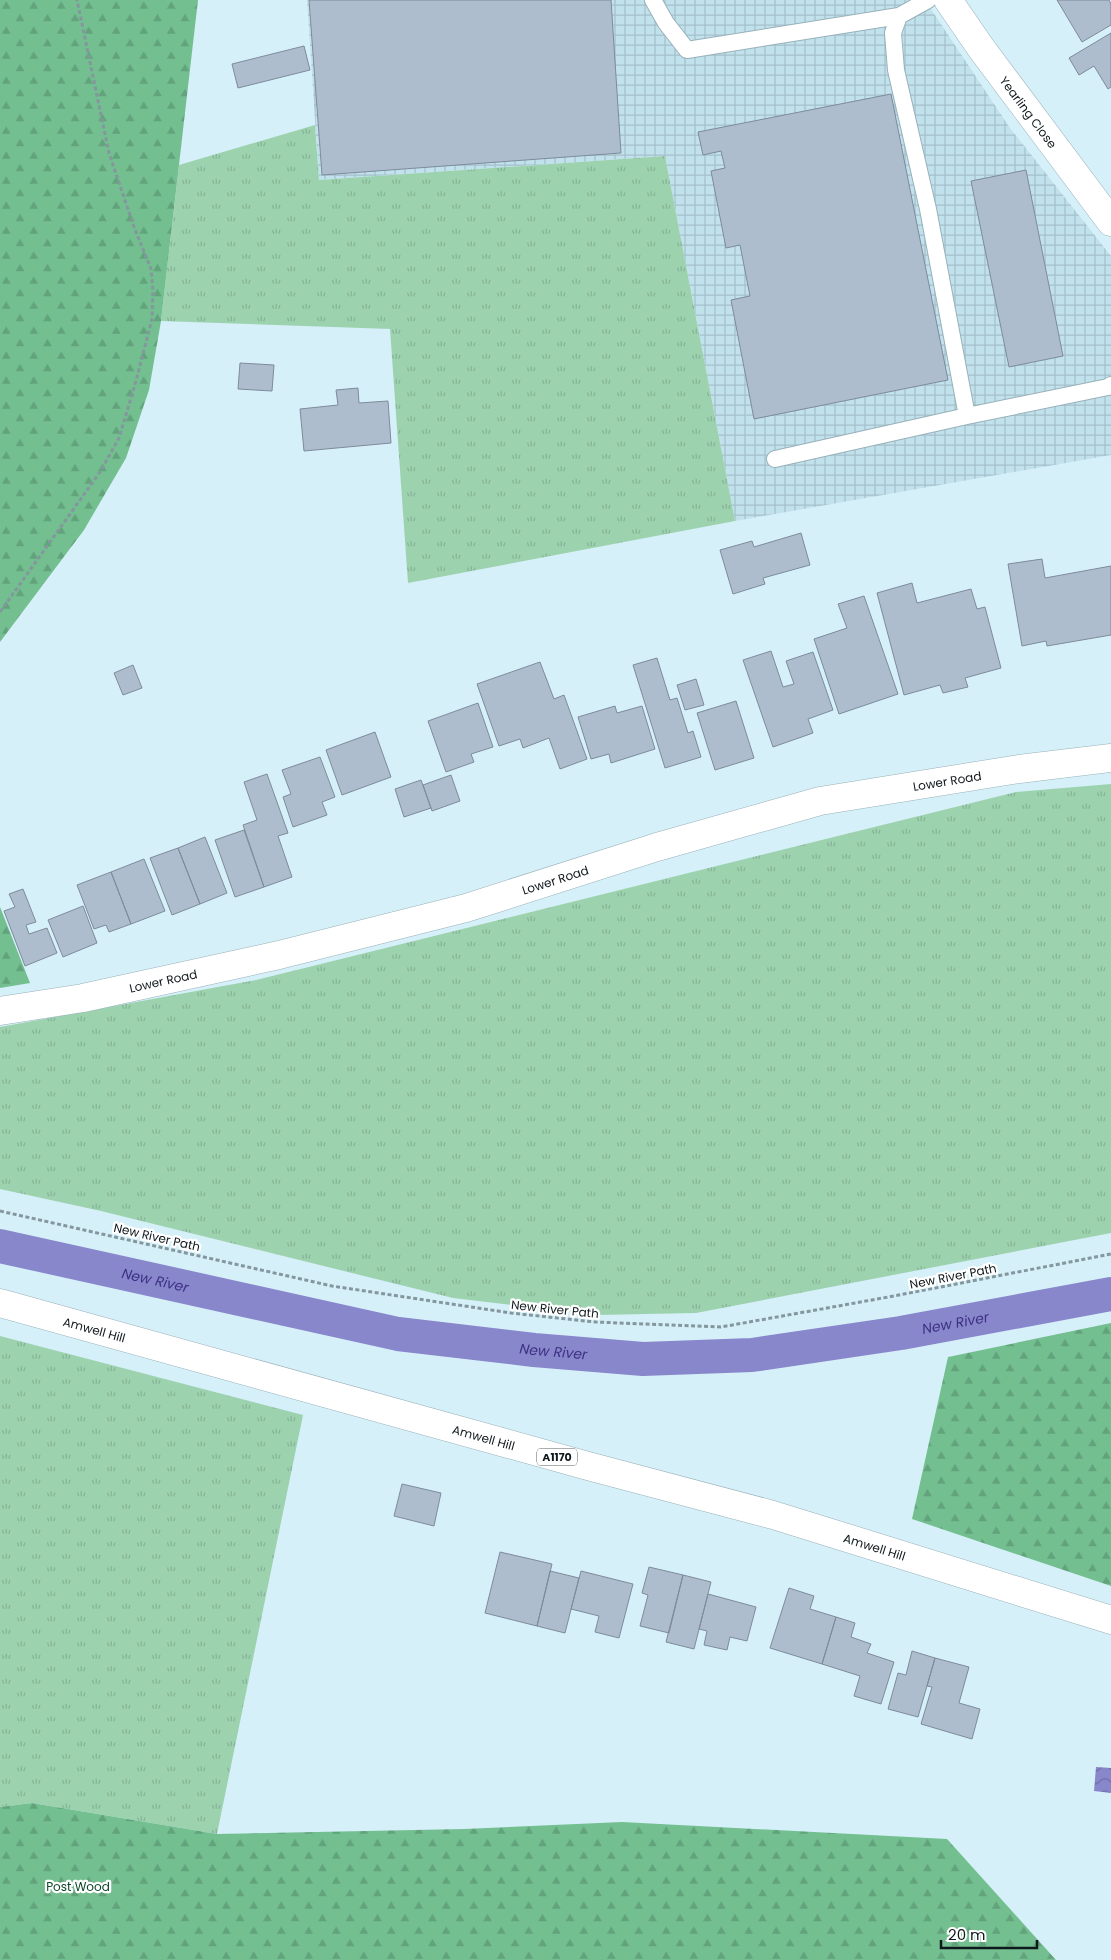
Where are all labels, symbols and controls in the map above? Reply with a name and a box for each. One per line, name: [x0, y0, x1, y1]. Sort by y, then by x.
street label: Yearling Close: [996, 72, 1061, 151]
street label: Lower Road: [912, 767, 982, 794]
street label: Lower Road: [520, 861, 591, 898]
street label: Lower Road: [128, 965, 199, 996]
street label: New River Path: [112, 1219, 202, 1255]
street label: New River Path: [908, 1259, 998, 1293]
water label: New River: [120, 1263, 191, 1298]
street label: New River Path: [510, 1296, 600, 1322]
water label: New River: [920, 1307, 991, 1339]
street label: Amwell Hill: [61, 1312, 128, 1346]
water label: New River: [518, 1338, 589, 1364]
street label: Amwell Hill: [451, 1420, 517, 1454]
road number: A1170: [537, 1448, 577, 1465]
street label: Amwell Hill: [842, 1529, 908, 1564]
park label: Post Wood: [46, 1878, 110, 1895]
scale bar: [941, 1918, 1037, 1950]
text: 20 m: [948, 1924, 986, 1945]

